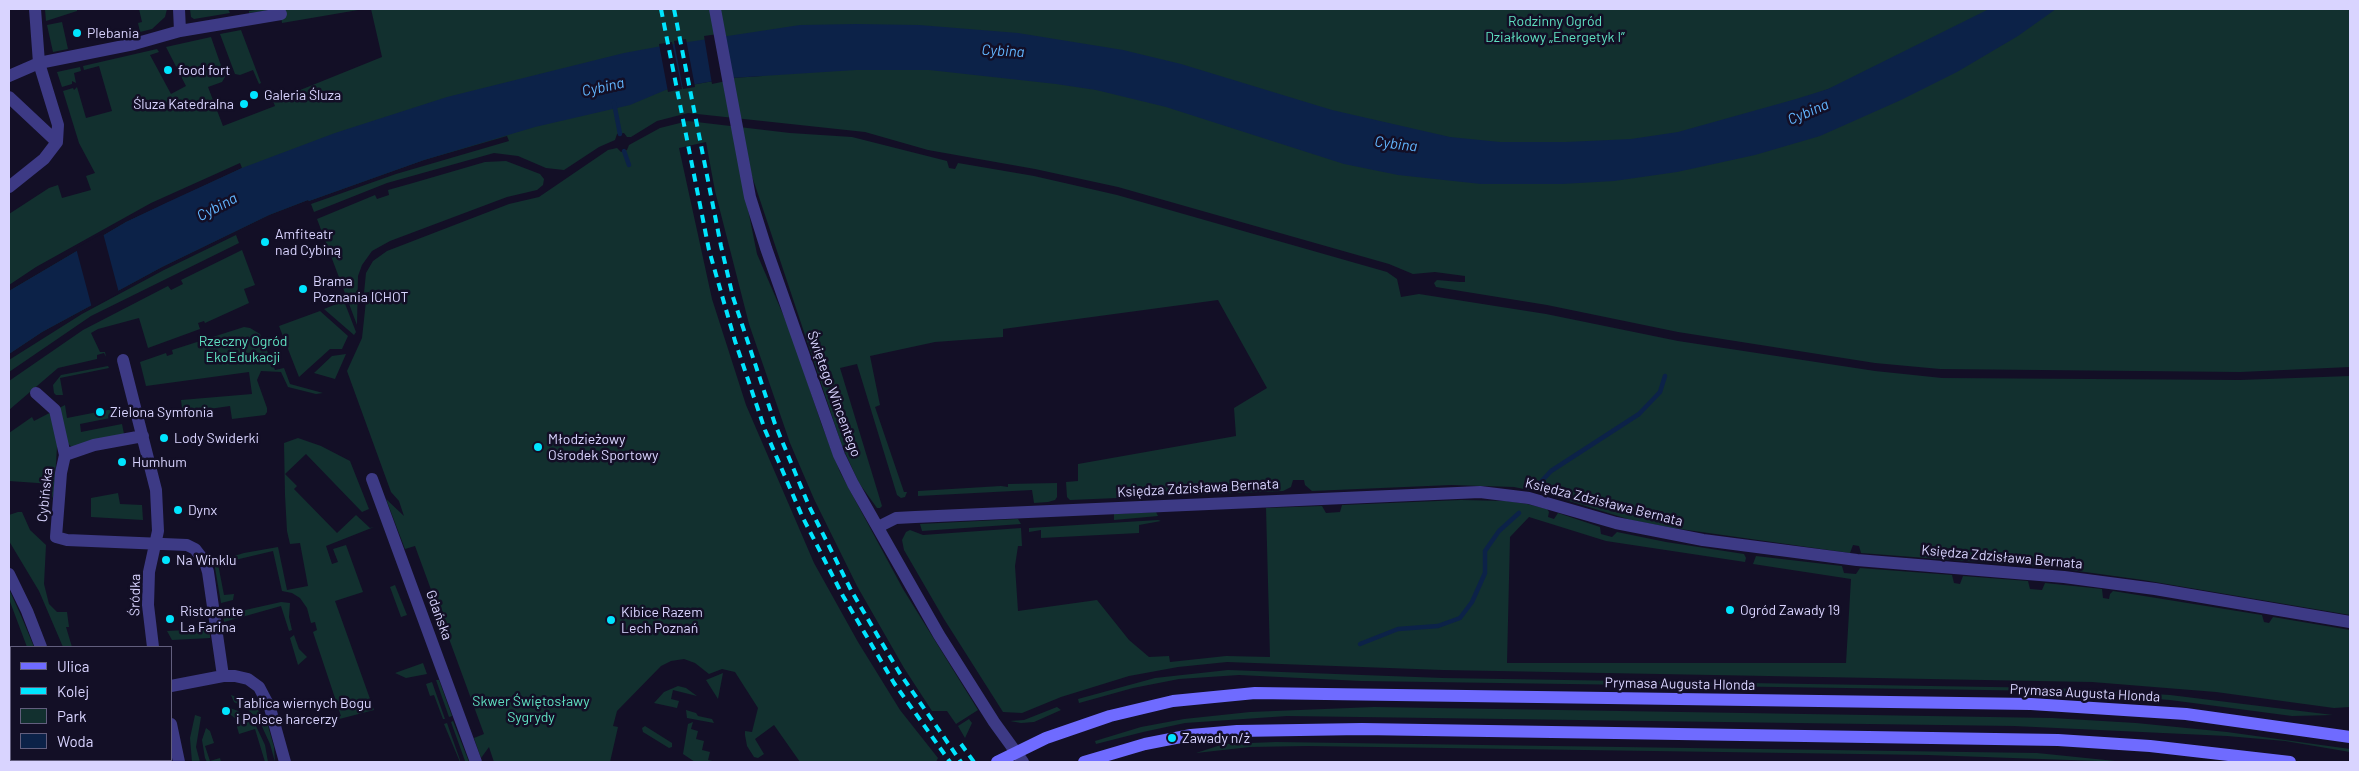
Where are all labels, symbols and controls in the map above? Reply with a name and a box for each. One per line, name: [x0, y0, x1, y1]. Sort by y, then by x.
park label: Rodzinny Ogród Działkowy „Energetyk I”: [1485, 13, 1625, 46]
place label: Plebania: [87, 25, 139, 41]
marker: Plebania: [71, 27, 83, 39]
water label: Cybina: [981, 41, 1025, 61]
place label: food fort: [178, 62, 230, 78]
marker: food fort: [162, 64, 174, 76]
water label: Cybina: [580, 74, 626, 100]
place label: Galeria Śluza: [264, 87, 341, 103]
marker: Galeria Śluza: [248, 89, 260, 101]
water label: Cybina: [1785, 95, 1831, 129]
place label: Śluza Katedralna: [133, 96, 234, 112]
marker: Śluza Katedralna: [238, 98, 250, 110]
water label: Cybina: [1374, 132, 1418, 156]
water label: Cybina: [194, 189, 240, 225]
place label: Amfiteatr nad Cybiną: [275, 226, 341, 258]
marker: Amfiteatr nad Cybiną: [259, 236, 271, 248]
place label: Brama Poznania ICHOT: [313, 273, 408, 306]
marker: Brama Poznania ICHOT: [297, 283, 309, 295]
street label: Świętego Wincentego: [803, 329, 865, 459]
park label: Rzeczny Ogród EkoEdukacji: [199, 333, 287, 366]
place label: Zielona Symfonia: [110, 404, 214, 420]
marker: Zielona Symfonia: [94, 406, 106, 418]
place label: Lody Swiderki: [174, 430, 259, 446]
place label: Młodzieżowy Ośrodek Sportowy: [548, 431, 659, 464]
marker: Lody Swiderki: [158, 432, 170, 444]
marker: Młodzieżowy Ośrodek Sportowy: [532, 441, 544, 453]
place label: Humhum: [132, 454, 187, 470]
marker: Humhum: [116, 456, 128, 468]
street label: Cybińska: [34, 467, 56, 523]
street label: Księdza Zdzisława Bernata: [1523, 474, 1685, 530]
street label: Księdza Zdzisława Bernata: [1117, 475, 1279, 501]
place label: Dynx: [188, 502, 217, 518]
marker: Dynx: [172, 504, 184, 516]
street label: Księdza Zdzisława Bernata: [1921, 542, 2083, 572]
place label: Na Winklu: [176, 552, 237, 568]
marker: Na Winklu: [160, 554, 172, 566]
street label: Śródka: [126, 574, 144, 616]
street label: Gdańska: [422, 588, 456, 642]
place label: Ogród Zawady 19: [1740, 602, 1840, 618]
place label: Ristorante La Farina: [180, 603, 243, 636]
place label: Kibice Razem Lech Poznań: [621, 604, 703, 636]
marker: Ogród Zawady 19: [1724, 604, 1736, 616]
marker: Ristorante La Farina: [164, 613, 176, 625]
marker: Kibice Razem Lech Poznań: [605, 614, 617, 626]
legend: [10, 646, 172, 761]
text: Ulica: [57, 657, 89, 675]
street label: Prymasa Augusta Hlonda: [1605, 674, 1755, 694]
street label: Prymasa Augusta Hlonda: [2009, 681, 2161, 705]
text: Kolej: [57, 682, 89, 700]
park label: Skwer Świętosławy Sygrydy: [472, 693, 590, 726]
place label: Tablica wiernych Bogu i Polsce harcerzy: [236, 695, 371, 728]
marker: Tablica wiernych Bogu i Polsce harcerzy: [220, 705, 232, 717]
text: Park: [57, 707, 86, 725]
place label: Zawady n/ż: [1182, 730, 1250, 746]
text: Woda: [57, 732, 93, 750]
marker: Zawady n/ż: [1166, 732, 1178, 744]

